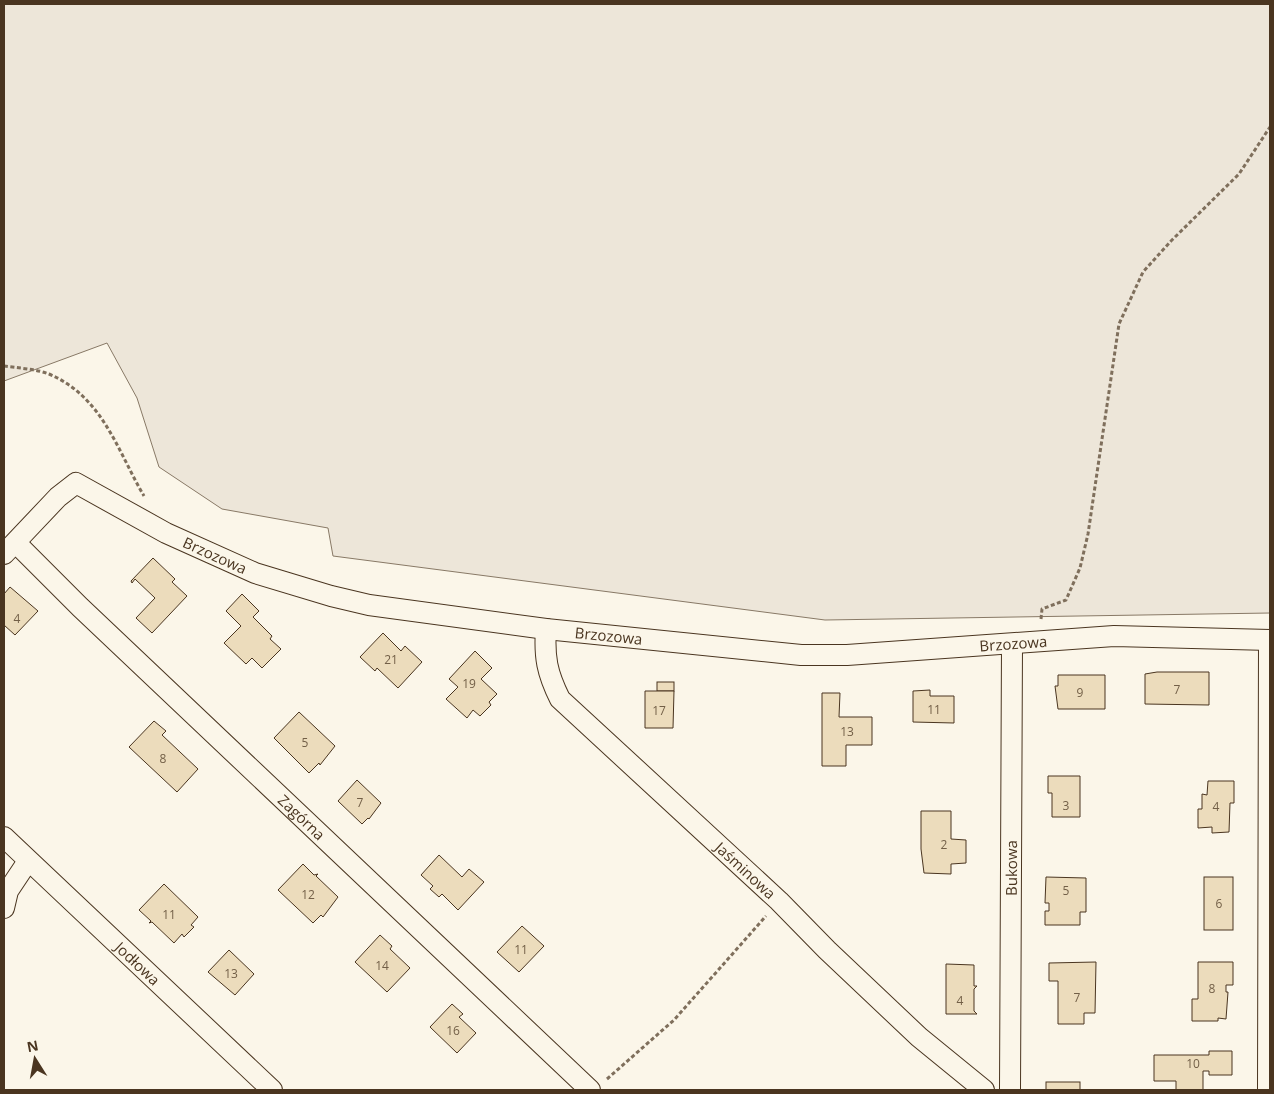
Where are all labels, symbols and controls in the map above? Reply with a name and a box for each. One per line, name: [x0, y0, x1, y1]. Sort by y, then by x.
street label: Brzozowa: [180, 532, 250, 578]
house number: 4: [14, 610, 21, 627]
street label: Brzozowa: [574, 622, 644, 649]
street label: Brzozowa: [979, 631, 1048, 656]
house number: 21: [384, 651, 398, 668]
house number: 19: [462, 675, 476, 692]
house number: 7: [1174, 681, 1181, 698]
house number: 9: [1077, 684, 1084, 701]
house number: 11: [927, 701, 941, 718]
house number: 17: [652, 702, 666, 719]
house number: 13: [840, 723, 854, 740]
house number: 5: [302, 734, 309, 751]
house number: 8: [160, 750, 167, 767]
street label: Zagórna: [274, 790, 330, 844]
house number: 7: [357, 794, 364, 811]
house number: 3: [1063, 797, 1070, 814]
house number: 4: [1213, 798, 1220, 815]
street label: Jaśminowa: [710, 836, 780, 903]
house number: 2: [941, 836, 948, 853]
street label: Bukowa: [1001, 840, 1021, 896]
house number: 5: [1063, 882, 1070, 899]
house number: 12: [301, 886, 315, 903]
house number: 6: [1216, 895, 1223, 912]
house number: 11: [162, 906, 176, 923]
street label: Jodłowa: [109, 936, 165, 989]
house number: 11: [514, 941, 528, 958]
house number: 14: [375, 957, 389, 974]
house number: 13: [224, 965, 238, 982]
house number: 8: [1209, 980, 1216, 997]
house number: 7: [1074, 989, 1081, 1006]
house number: 4: [957, 992, 964, 1009]
house number: 16: [446, 1022, 460, 1039]
north arrow: [10, 1034, 60, 1084]
text: N: [25, 1035, 40, 1056]
house number: 10: [1186, 1055, 1200, 1072]

